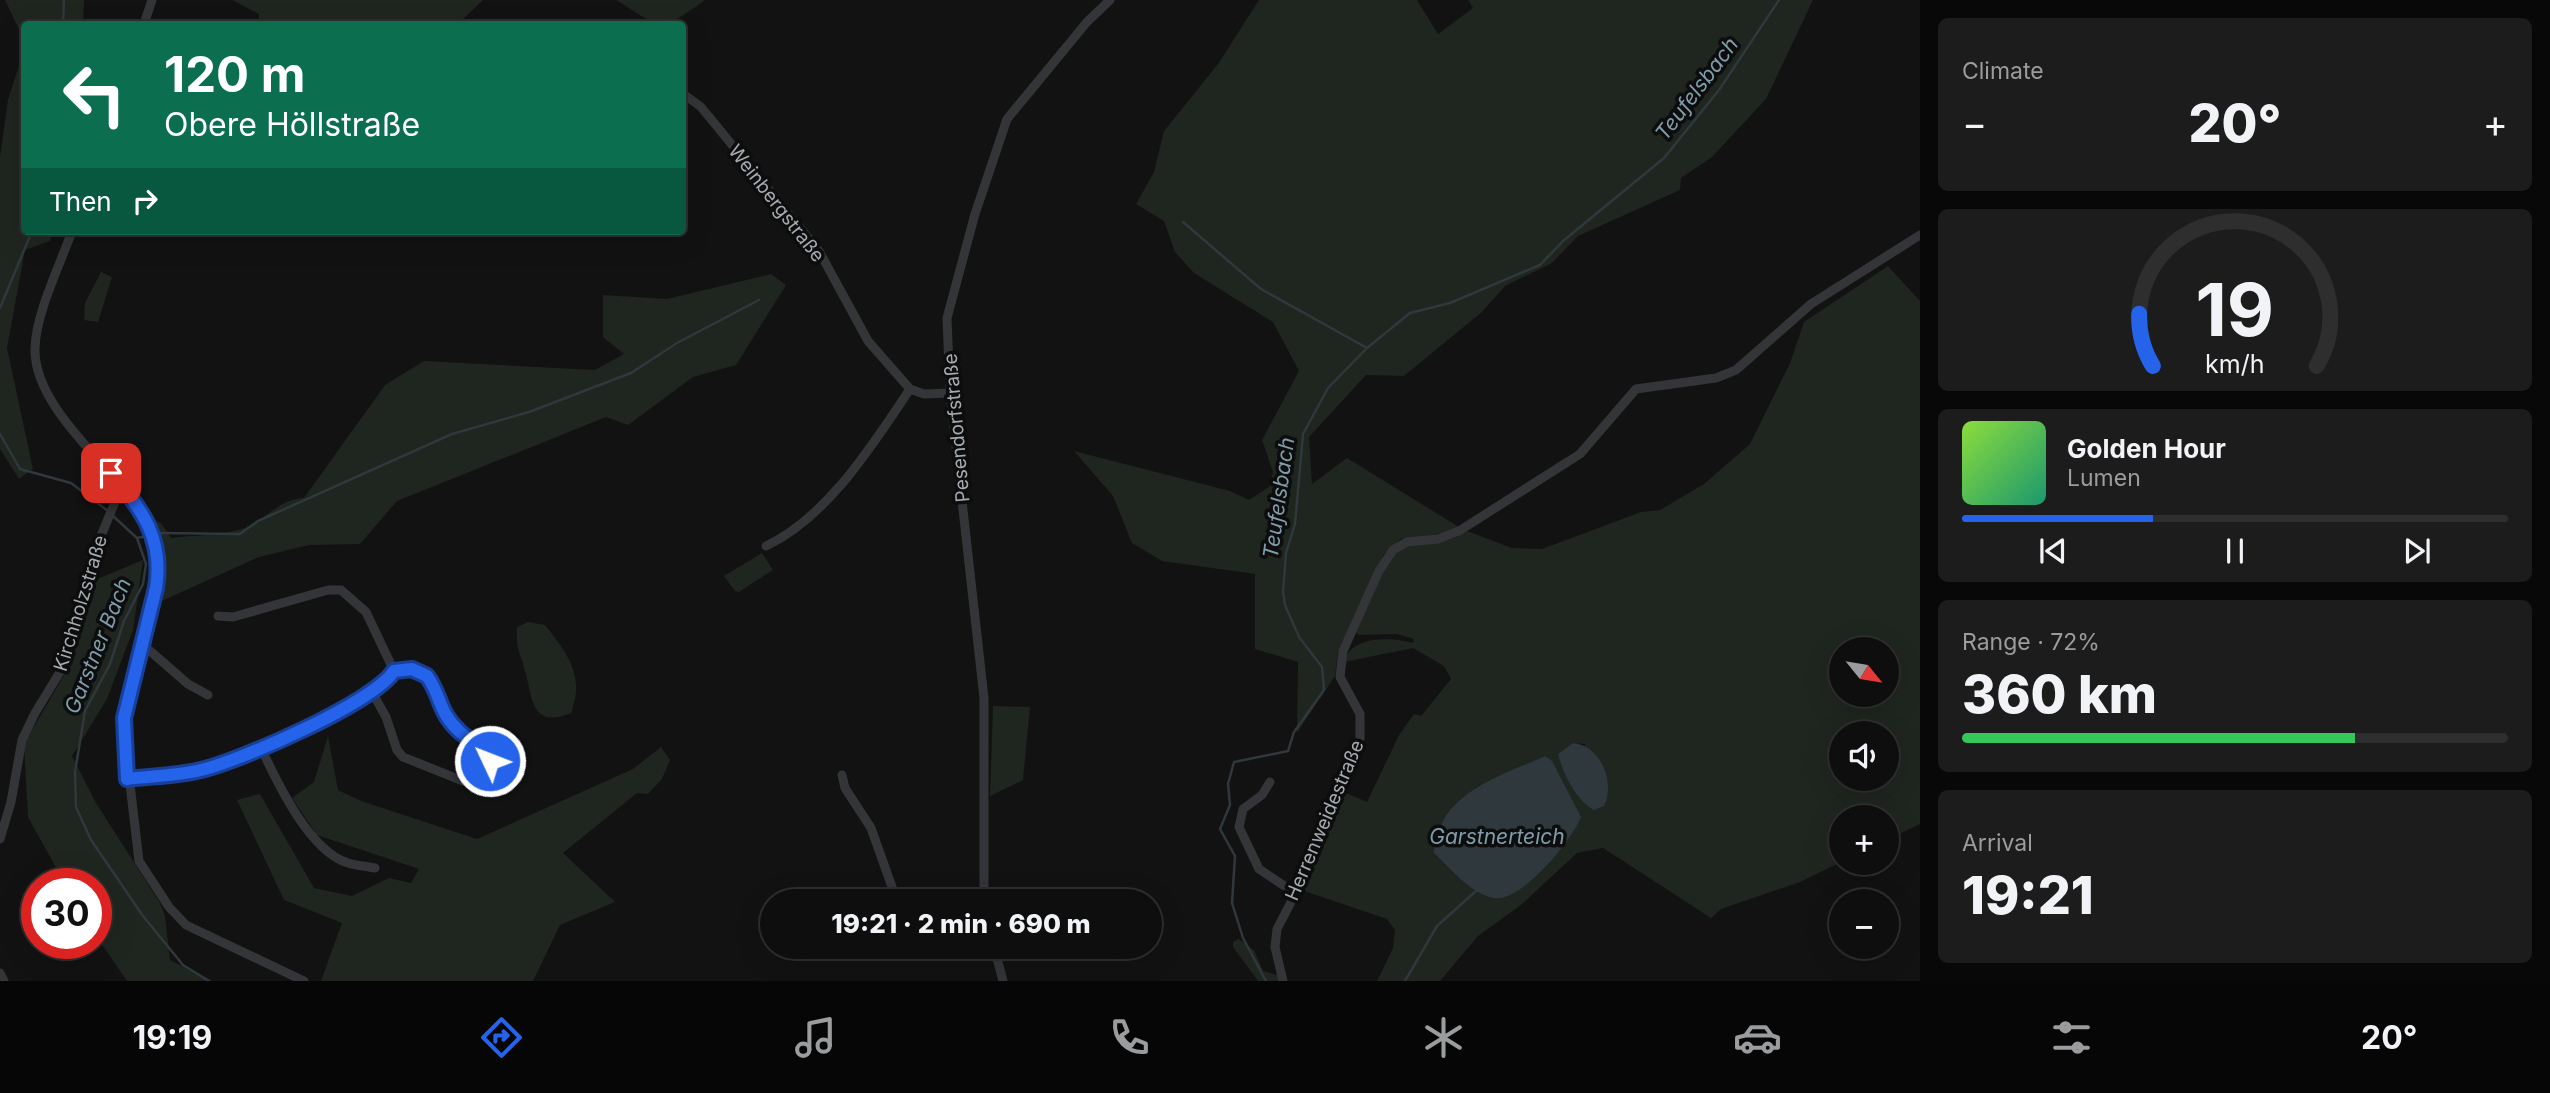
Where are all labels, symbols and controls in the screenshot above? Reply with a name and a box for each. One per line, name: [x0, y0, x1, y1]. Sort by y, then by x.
water label: Teufelsbach: [1650, 32, 1743, 145]
text: 120 m: [164, 45, 305, 104]
icon: left: [49, 49, 140, 140]
text: Climate: [1962, 57, 2044, 85]
text: 20°: [2188, 92, 2282, 155]
text: −: [1962, 100, 1987, 146]
text: +: [2483, 100, 2508, 146]
text: Obere Höllstraße: [164, 105, 420, 144]
street label: Weinbergstraße: [724, 140, 830, 267]
icon: right: [126, 182, 164, 220]
text: Then: [49, 186, 112, 217]
text: 19: [2196, 265, 2274, 354]
text: km/h: [2205, 349, 2265, 379]
street label: Pesendorfstraße: [939, 353, 974, 503]
text: Golden Hour: [2067, 433, 2226, 464]
water label: Teufelsbach: [1258, 436, 1299, 560]
pin: [81, 443, 141, 503]
icon: arrive: [92, 454, 130, 492]
text: Lumen: [2067, 464, 2141, 492]
street label: Kirchholzstraße: [49, 532, 112, 674]
icon: previous: [2034, 532, 2072, 570]
icon: pause: [2216, 532, 2254, 570]
icon: next: [2398, 532, 2436, 570]
water label: Garstner Bach: [59, 574, 136, 717]
text: Range · 72%: [1962, 628, 2100, 656]
north arrow: [1829, 637, 1899, 707]
map controls: [1829, 637, 1899, 959]
text: 360 km: [1962, 663, 2157, 726]
button: sound: [1829, 721, 1899, 791]
position arrow: [453, 724, 527, 798]
street label: Herrenweidestraße: [1280, 736, 1369, 904]
button: +: [1829, 805, 1899, 875]
water label: Garstnerteich: [1429, 824, 1565, 849]
text: Arrival: [1962, 829, 2033, 857]
text: 19:21: [1962, 864, 2094, 927]
speed limit sign: 30: [21, 868, 112, 959]
button: −: [1829, 889, 1899, 959]
text: 19:21 · 2 min · 690 m: [831, 908, 1091, 939]
icon: directions: [477, 1013, 526, 1062]
icon: music: [791, 1013, 840, 1062]
icon: phone: [1105, 1013, 1154, 1062]
icon: climate: [1419, 1013, 1468, 1062]
icon: car: [1733, 1013, 1782, 1062]
icon: filters: [2047, 1013, 2096, 1062]
text: 19:19: [132, 1018, 212, 1057]
text: 20°: [2361, 1018, 2417, 1057]

